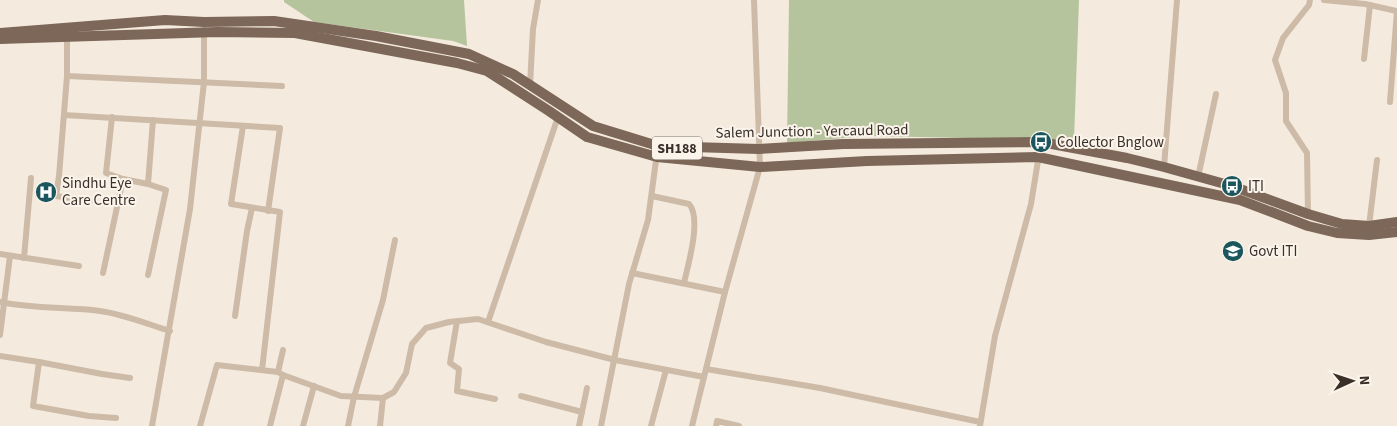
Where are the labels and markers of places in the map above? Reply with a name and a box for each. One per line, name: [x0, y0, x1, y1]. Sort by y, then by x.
bus stop icon: Collector Bnglow: [1029, 130, 1053, 154]
place label: Collector Bnglow: [1057, 132, 1164, 153]
place label: Sindhu Eye Care Centre: [62, 173, 135, 211]
bus stop icon: ITI: [1220, 174, 1244, 198]
place label: ITI: [1248, 176, 1264, 197]
hospital icon: Sindhu Eye Care Centre: [34, 180, 58, 204]
school or university icon: Govt ITI: [1221, 239, 1245, 263]
place label: Govt ITI: [1249, 241, 1297, 262]

